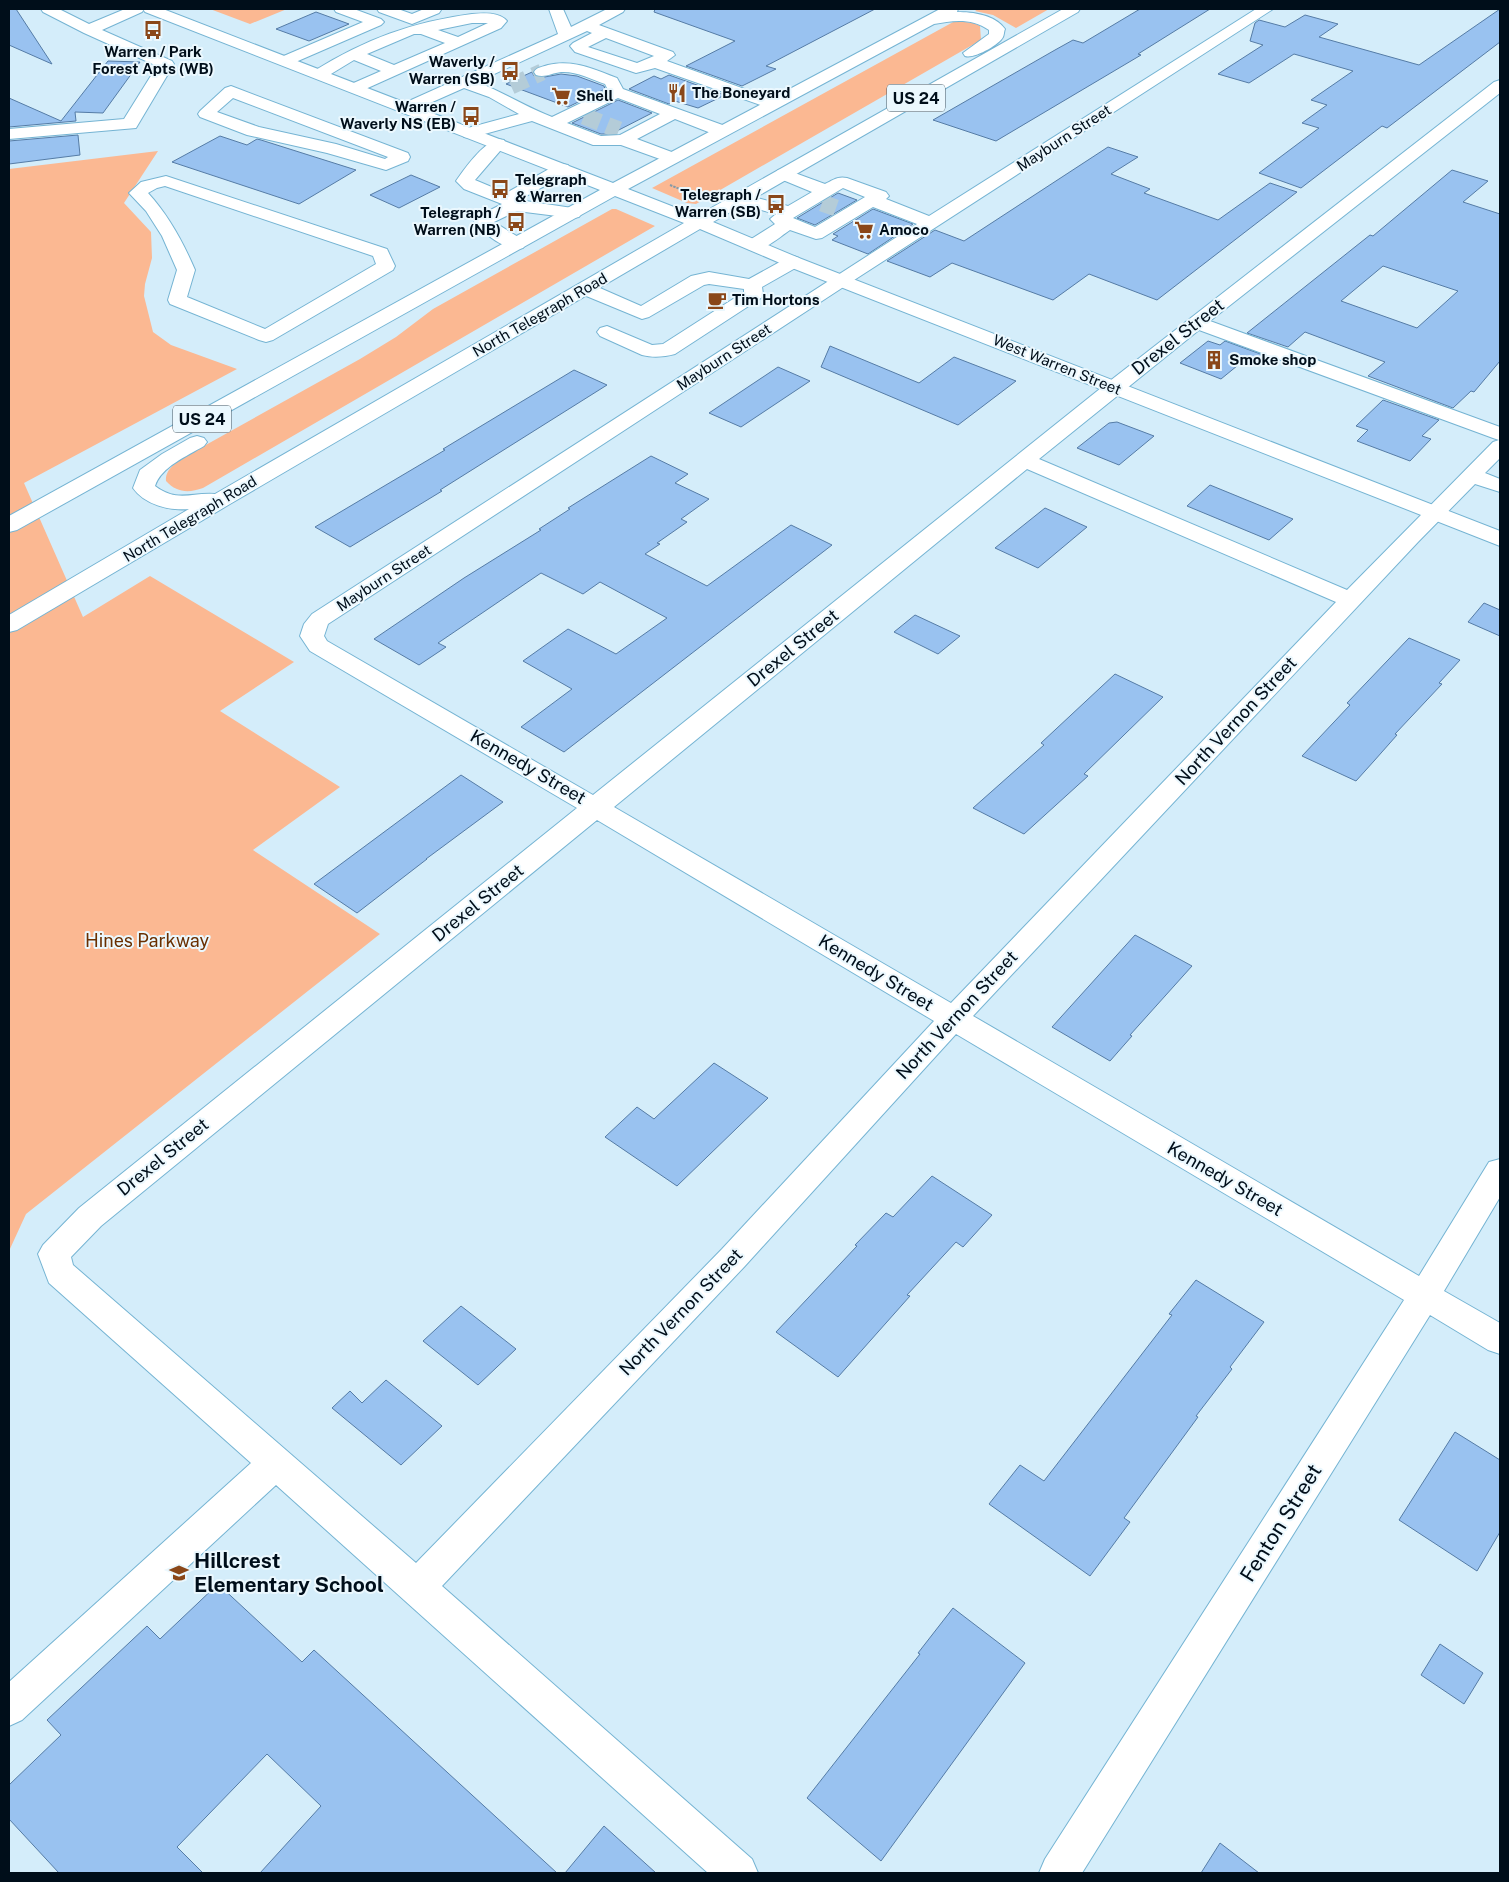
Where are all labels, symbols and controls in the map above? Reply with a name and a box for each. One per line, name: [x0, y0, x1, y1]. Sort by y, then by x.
bus stop icon: Warren / Park Forest Apts (WB): [142, 19, 164, 41]
place label: Warren / Park Forest Apts (WB): [92, 43, 214, 77]
place label: Waverly / Warren (SB): [409, 53, 495, 87]
bus stop icon: Waverly / Warren (SB): [499, 60, 521, 82]
restaurant icon: The Boneyard: [666, 82, 688, 104]
place label: The Boneyard: [692, 84, 790, 101]
supermarket icon: Shell: [550, 85, 572, 107]
road number: US 24: [887, 85, 945, 112]
place label: Shell: [576, 87, 614, 104]
place label: Warren / Waverly NS (EB): [340, 98, 456, 132]
street label: Mayburn Street: [1013, 101, 1114, 174]
bus stop icon: Warren / Waverly NS (EB): [460, 105, 482, 127]
place label: Telegraph & Warren: [515, 171, 587, 205]
bus stop icon: Telegraph & Warren: [489, 178, 511, 200]
place label: Telegraph / Warren (SB): [675, 186, 761, 220]
bus stop icon: Telegraph / Warren (SB): [765, 193, 787, 215]
place label: Telegraph / Warren (NB): [413, 204, 501, 238]
bus stop icon: Telegraph / Warren (NB): [505, 211, 527, 233]
supermarket icon: Amoco: [853, 219, 875, 241]
place label: Amoco: [879, 221, 929, 238]
street label: North Telegraph Road: [469, 269, 610, 360]
cafe icon: Tim Hortons: [706, 289, 728, 311]
place label: Tim Hortons: [732, 291, 820, 308]
street label: Drexel Street: [1127, 294, 1228, 379]
street label: Mayburn Street: [673, 320, 774, 393]
street label: West Warren Street: [991, 331, 1124, 398]
building icon: Smoke shop: [1203, 349, 1225, 371]
place label: Smoke shop: [1229, 351, 1316, 368]
road number: US 24: [173, 406, 231, 432]
street label: North Telegraph Road: [120, 472, 259, 565]
street label: Mayburn Street: [333, 541, 434, 614]
street label: Drexel Street: [743, 604, 843, 691]
street label: North Vernon Street: [1171, 652, 1301, 789]
street label: Kennedy Street: [467, 725, 590, 808]
street label: Drexel Street: [428, 859, 528, 946]
park label: Hines Parkway: [85, 930, 209, 951]
street label: Kennedy Street: [815, 930, 937, 1015]
street label: North Vernon Street: [892, 946, 1022, 1083]
street label: Drexel Street: [113, 1113, 213, 1200]
street label: Kennedy Street: [1164, 1137, 1287, 1220]
street label: North Vernon Street: [615, 1244, 747, 1379]
street label: Fenton Street: [1234, 1459, 1327, 1586]
place label: Hillcrest Elementary School: [194, 1548, 384, 1597]
school or university icon: Hillcrest Elementary School: [168, 1562, 190, 1584]

